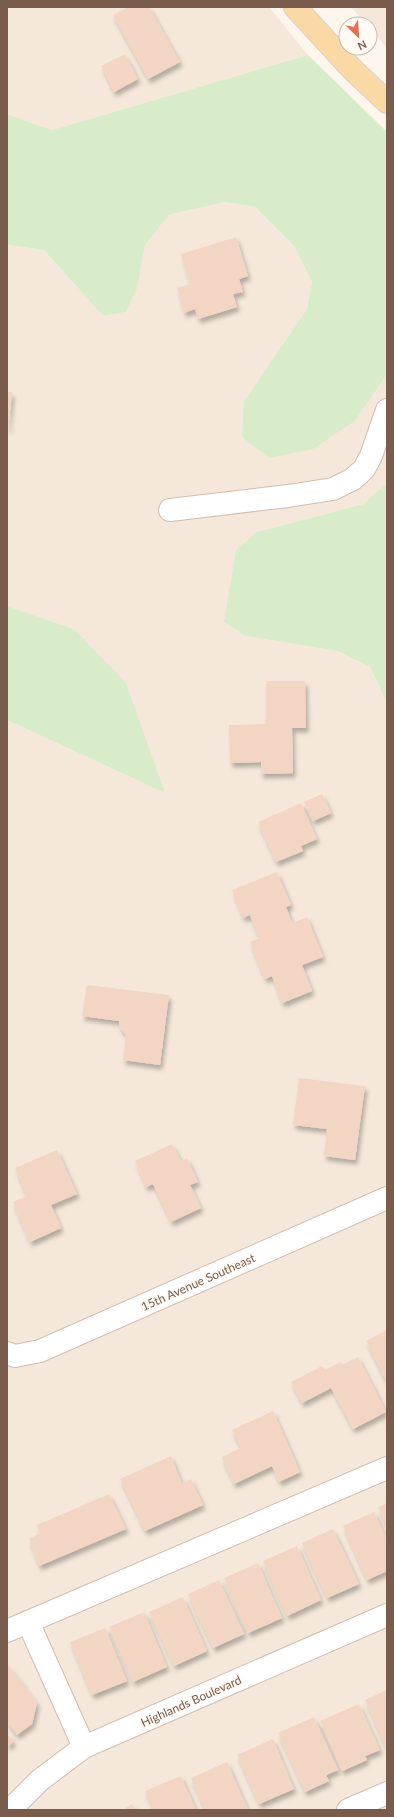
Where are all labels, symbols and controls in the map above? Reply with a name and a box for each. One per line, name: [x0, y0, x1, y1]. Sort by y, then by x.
north arrow: [338, 16, 378, 56]
text: N: [356, 38, 369, 53]
street label: 15th Avenue Southeast: [139, 1250, 258, 1314]
street label: Highlands Boulevard: [138, 1672, 244, 1730]

